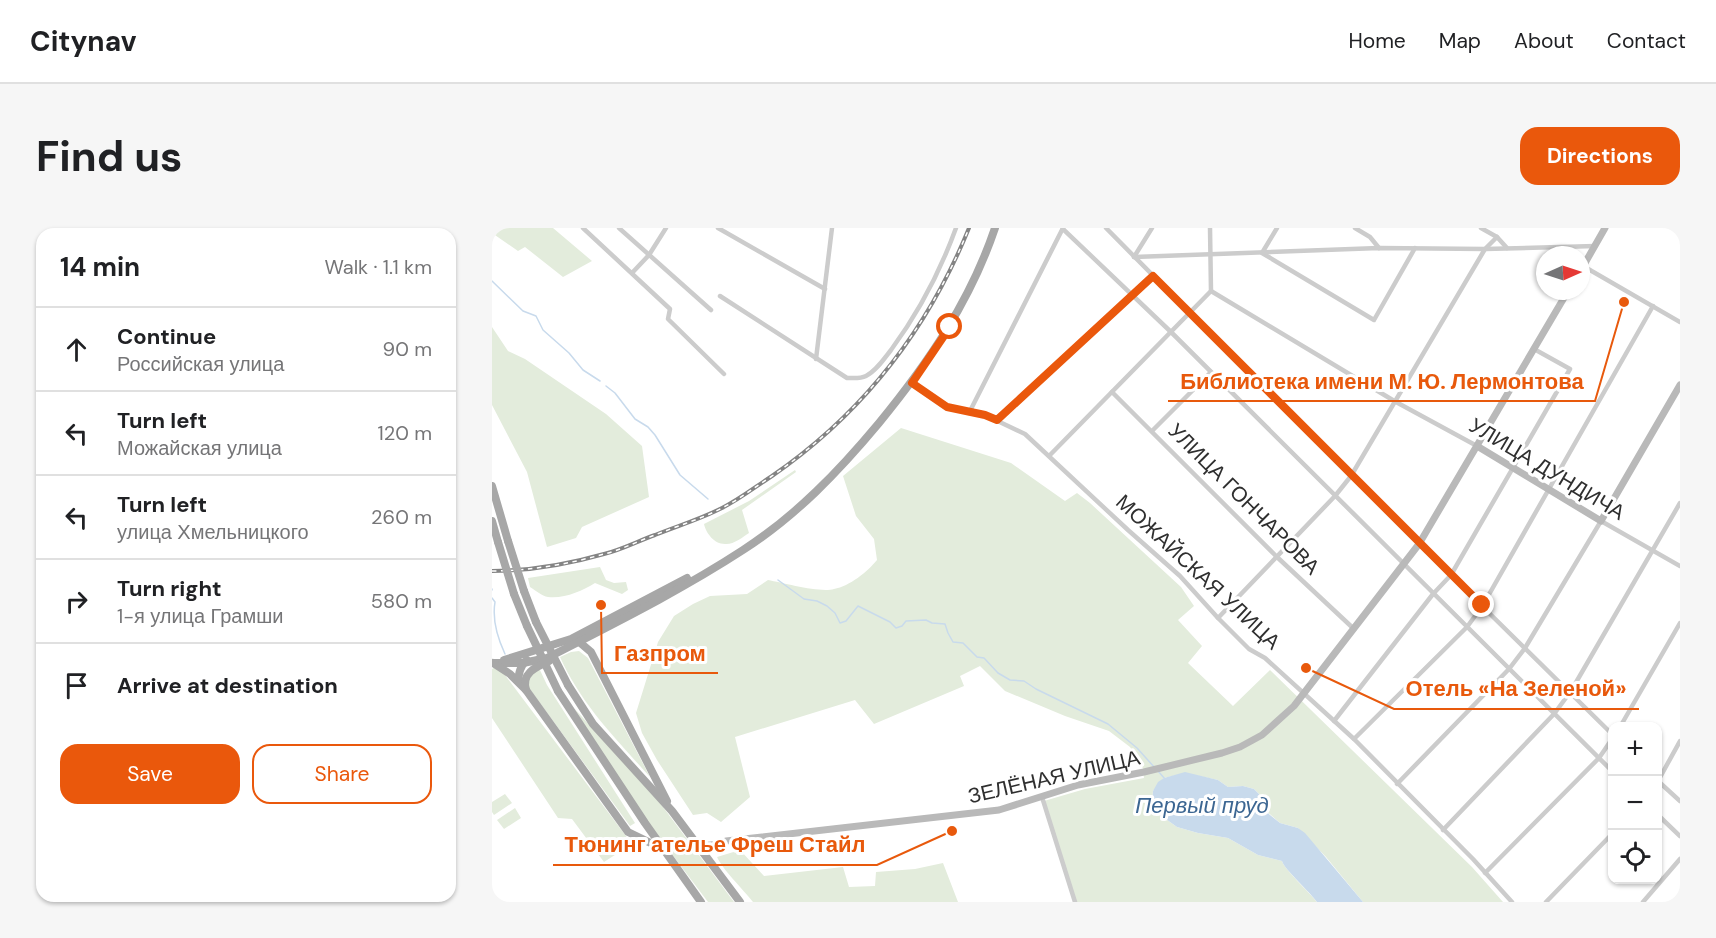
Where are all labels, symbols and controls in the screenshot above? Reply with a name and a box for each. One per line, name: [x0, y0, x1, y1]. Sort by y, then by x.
text: Citynav: [30, 23, 136, 60]
text: Home: [1348, 27, 1406, 55]
text: Map: [1439, 27, 1481, 55]
text: About: [1514, 27, 1574, 55]
text: Contact: [1607, 27, 1686, 55]
button: Directions: [1520, 127, 1680, 185]
text: Find us: [36, 129, 182, 184]
north arrow: [1536, 246, 1590, 300]
text: 14 min: [60, 250, 140, 284]
text: Walk · 1.1 km: [324, 254, 432, 280]
route start: [936, 313, 962, 339]
text: Continue: [117, 322, 216, 351]
icon: ahead: [60, 333, 93, 366]
text: 90 m: [383, 336, 432, 362]
text: Российская улица: [117, 351, 284, 377]
callout: Библиотека имени М. Ю. Лермонтова: [1168, 361, 1595, 401]
text: Библиотека имени М. Ю. Лермонтова: [1180, 367, 1585, 396]
text: Turn left: [117, 406, 207, 435]
street label: УЛИЦА ДУНДИЧА: [1464, 411, 1630, 527]
icon: left: [60, 417, 93, 450]
street label: УЛИЦА ГОНЧАРОВА: [1162, 417, 1326, 581]
text: 120 m: [378, 420, 432, 446]
text: Можайская улица: [117, 435, 282, 461]
street label: МОЖАЙСКАЯ УЛИЦА: [1110, 488, 1286, 656]
text: Turn left: [117, 490, 207, 519]
icon: left: [60, 501, 93, 534]
text: 260 m: [371, 504, 432, 530]
text: улица Хмельницкого: [117, 519, 309, 545]
text: Turn right: [117, 574, 222, 603]
icon: right: [60, 585, 93, 618]
text: 580 m: [371, 588, 432, 614]
route end: [1468, 591, 1494, 617]
text: 1-я улица Грамши: [117, 603, 283, 629]
callout: Газпром: [602, 633, 718, 673]
text: Газпром: [614, 639, 706, 668]
icon: arrive: [60, 669, 93, 702]
callout: Отель «На Зеленой»: [1394, 669, 1639, 709]
text: Arrive at destination: [117, 671, 338, 700]
text: Отель «На Зеленой»: [1406, 674, 1626, 703]
map controls: [1608, 722, 1662, 884]
button: +: [1608, 722, 1662, 776]
button: Save: [60, 744, 240, 804]
button: Share: [252, 744, 432, 804]
street label: ЗЕЛЁНАЯ УЛИЦА: [965, 744, 1143, 810]
button: −: [1608, 776, 1662, 830]
water label: Первый пруд: [1135, 791, 1269, 820]
callout: Тюнинг ателье Фреш Стайл: [553, 825, 877, 865]
text: Тюнинг ателье Фреш Стайл: [565, 830, 865, 859]
button: locate: [1608, 830, 1662, 884]

